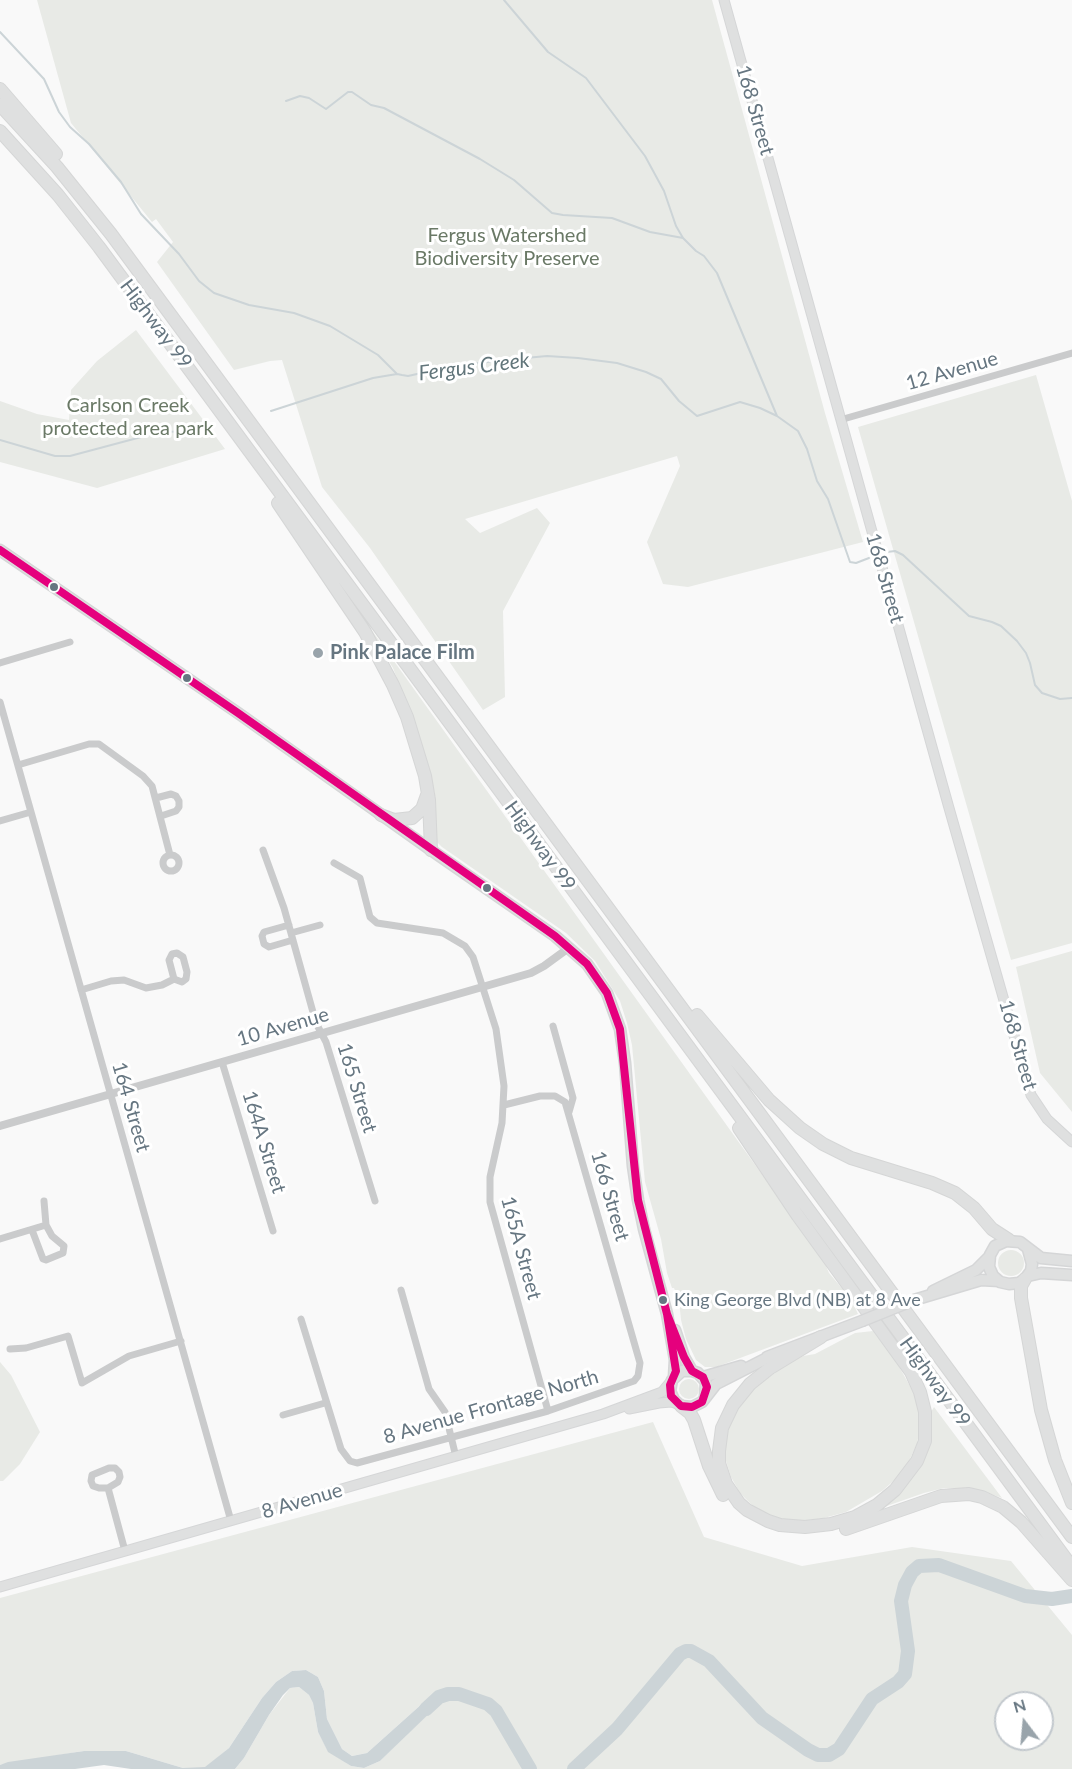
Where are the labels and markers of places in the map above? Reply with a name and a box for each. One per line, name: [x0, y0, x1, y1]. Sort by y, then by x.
unlabelled marker: [48, 581, 60, 593]
place label: Pink Palace Film: [330, 641, 475, 665]
marker: Pink Palace Film: [311, 646, 325, 660]
unlabelled marker: [181, 672, 193, 684]
unlabelled marker: [481, 882, 493, 894]
place label: King George Blvd (NB) at 8 Ave: [674, 1289, 921, 1311]
marker: King George Blvd (NB) at 8 Ave: [657, 1294, 669, 1306]

